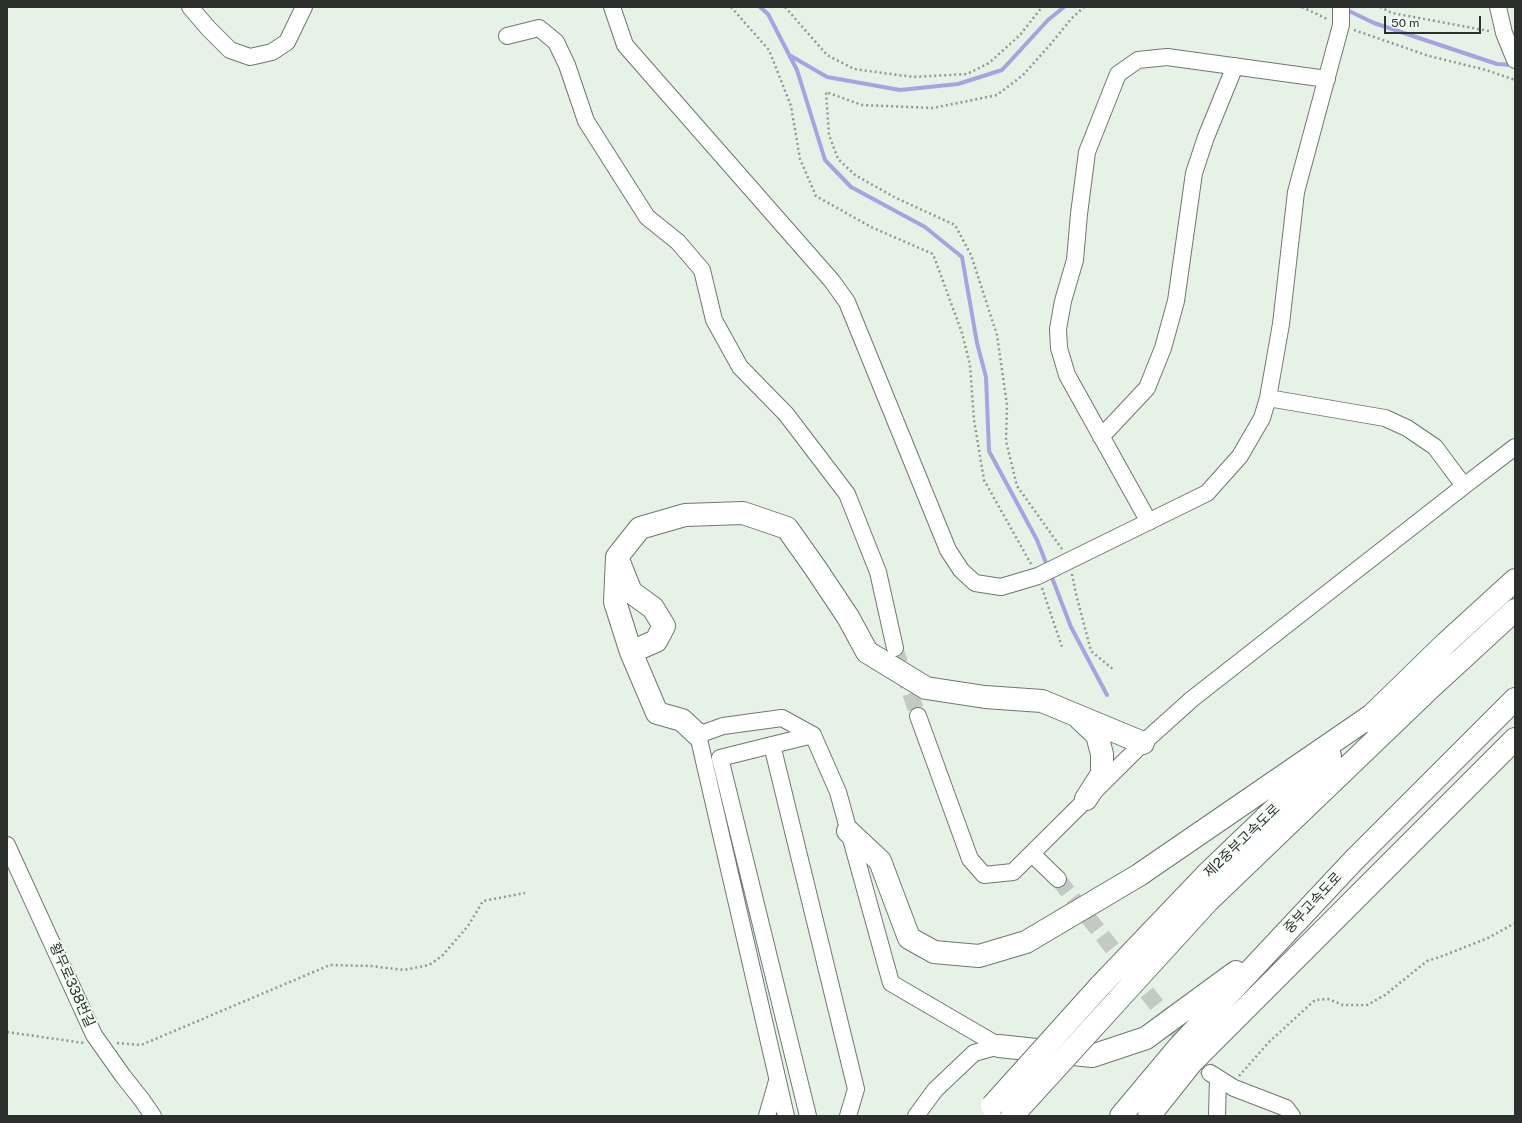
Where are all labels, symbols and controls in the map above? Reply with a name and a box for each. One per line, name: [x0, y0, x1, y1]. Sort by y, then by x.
scale bar: [1386, 8, 1483, 34]
text: 50 m: [1391, 16, 1419, 30]
street label: 제2중부고속도로: [1201, 801, 1283, 881]
street label: 중부고속도로: [1281, 869, 1345, 937]
street label: 황무로338번길: [46, 940, 98, 1030]

